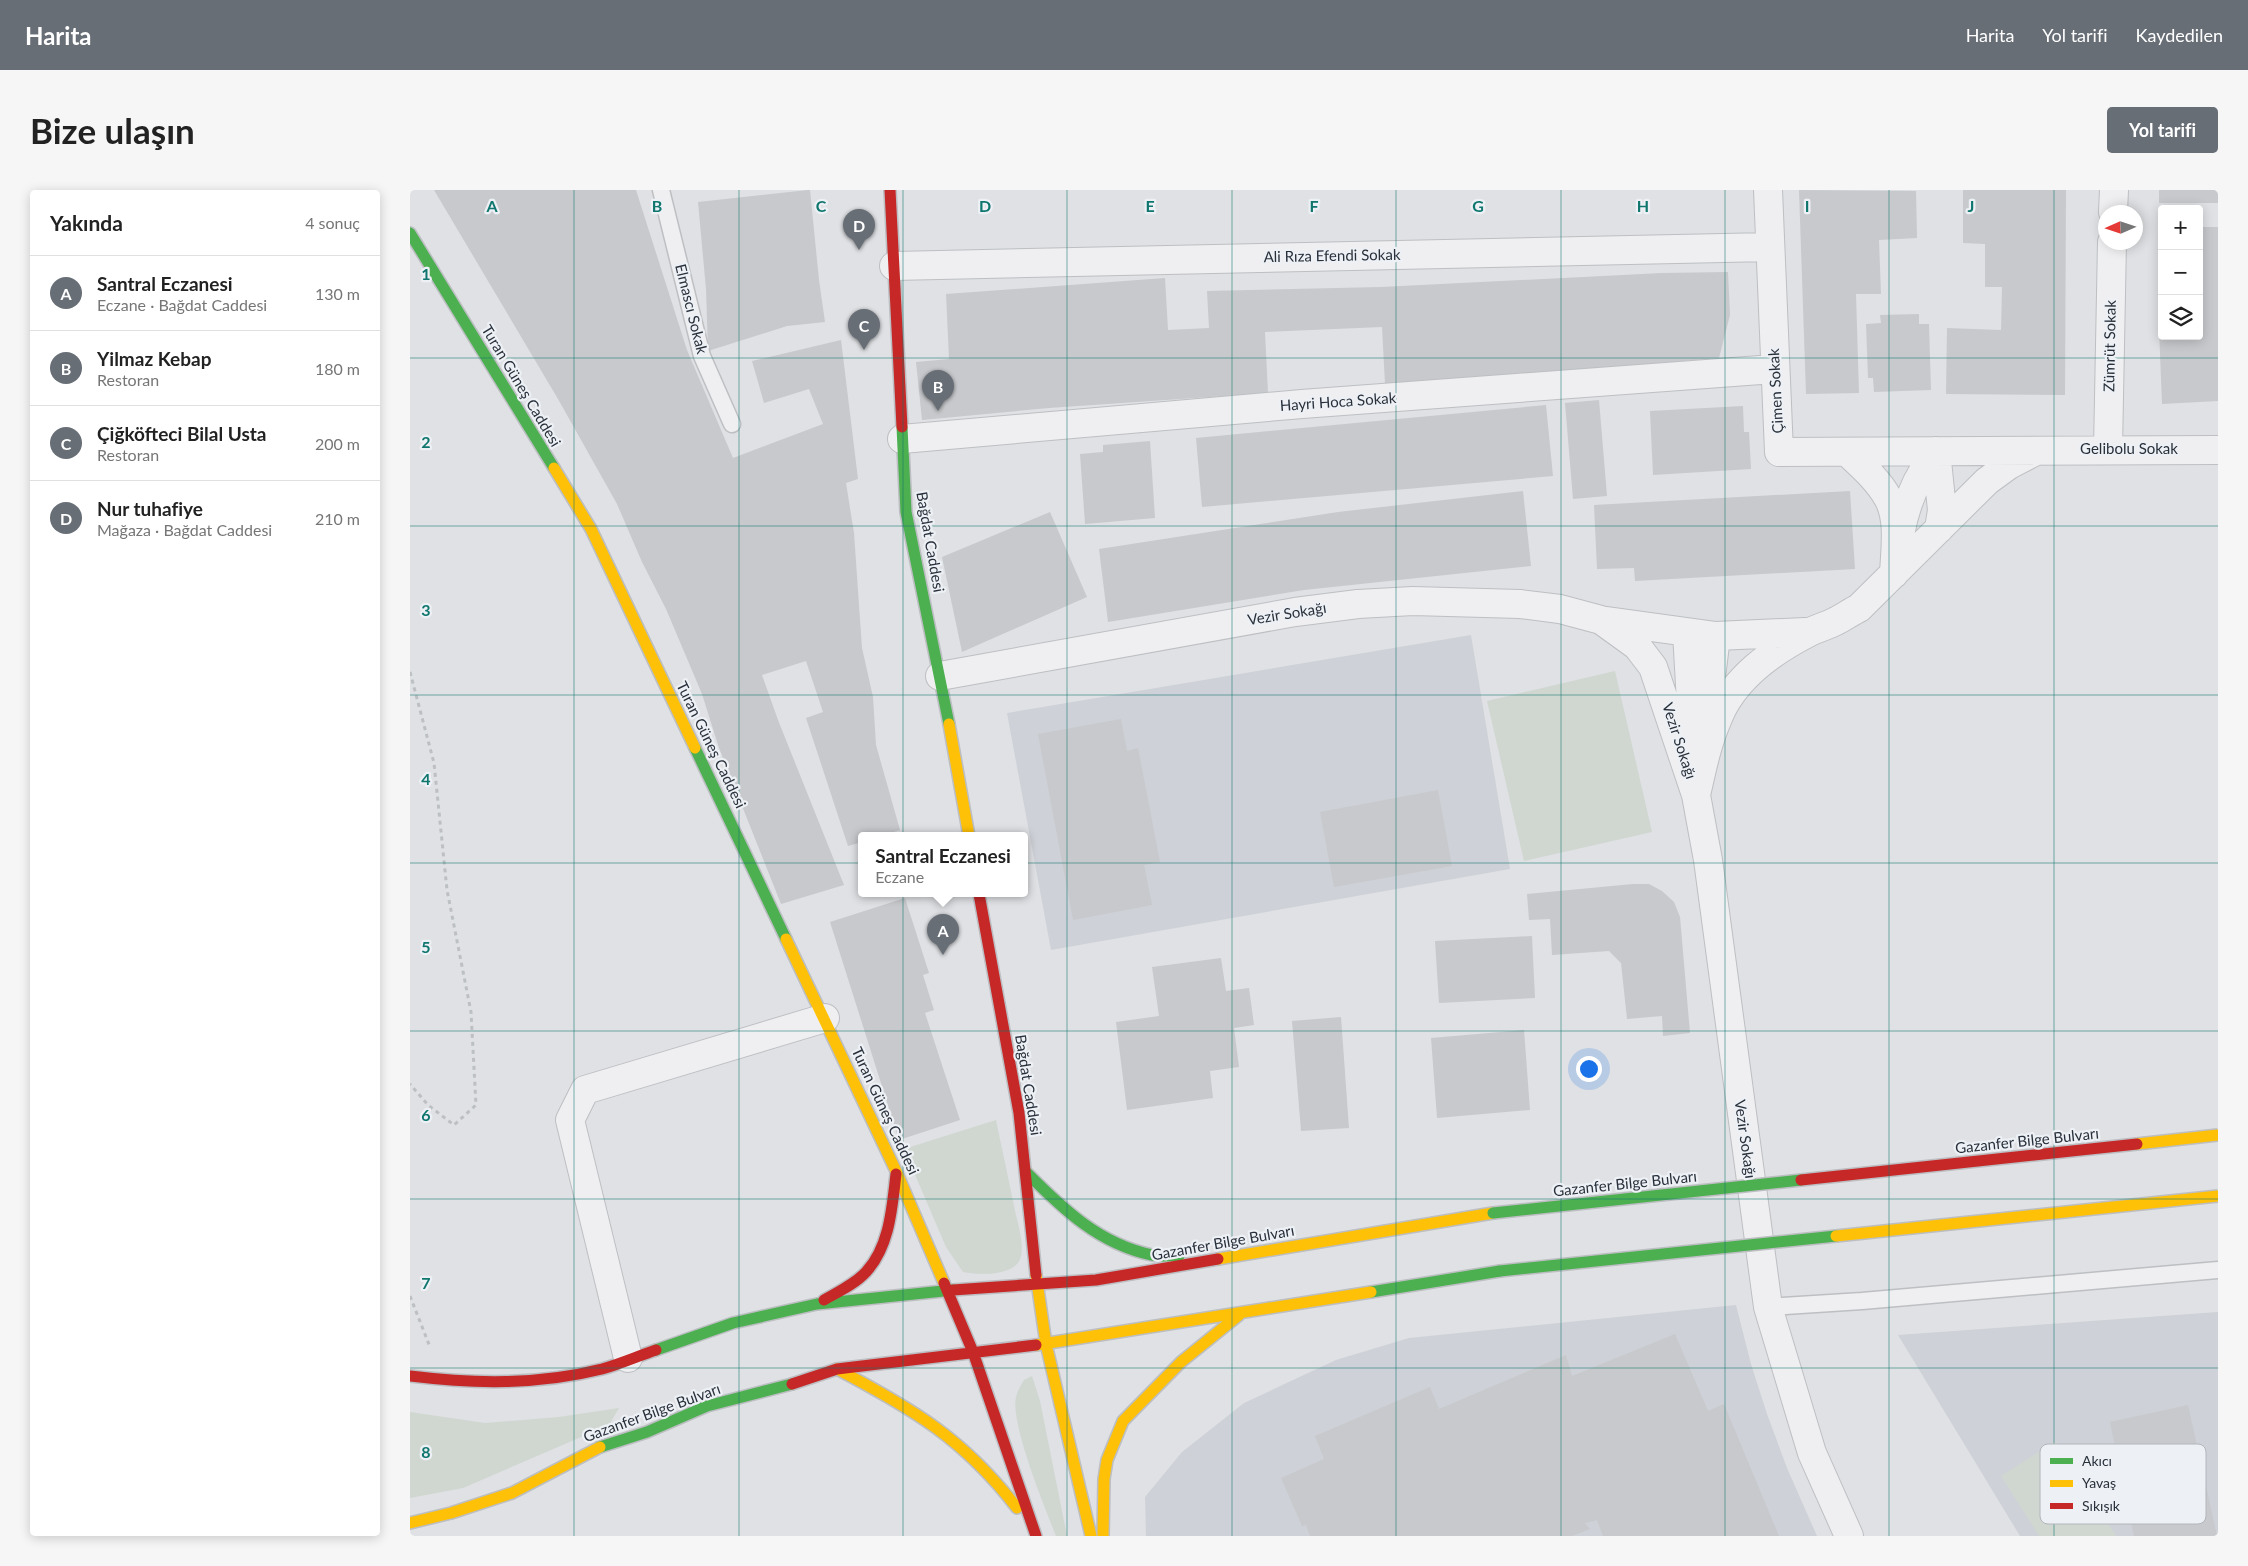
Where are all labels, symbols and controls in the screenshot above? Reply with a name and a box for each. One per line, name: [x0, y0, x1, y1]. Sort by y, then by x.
text: Harita: [25, 21, 92, 50]
text: Harita: [1966, 24, 2014, 46]
text: Yol tarifi: [2042, 24, 2108, 46]
text: Kaydedilen: [2136, 24, 2223, 46]
button: Yol tarifi: [2107, 107, 2218, 153]
text: Bize ulaşın: [30, 109, 195, 151]
text: A: [485, 196, 498, 215]
text: B: [652, 196, 662, 215]
text: C: [816, 196, 827, 215]
text: D: [979, 196, 991, 215]
text: E: [1145, 196, 1155, 215]
text: F: [1309, 196, 1319, 215]
text: G: [1472, 196, 1484, 215]
text: H: [1637, 196, 1649, 215]
text: I: [1805, 196, 1809, 215]
text: J: [1968, 196, 1974, 215]
north arrow: [2098, 205, 2143, 250]
map controls: [2158, 205, 2203, 340]
button: +: [2158, 205, 2203, 250]
pin: D: [843, 209, 875, 250]
text: Yakında: [50, 210, 123, 235]
text: 4 sonuç: [305, 213, 360, 232]
street label: Ali Rıza Efendi Sokak: [1263, 245, 1401, 265]
button: −: [2158, 250, 2203, 295]
street label: Elmascı Sokak: [672, 262, 712, 356]
text: 1: [421, 264, 431, 283]
text: Santral Eczanesi: [97, 272, 233, 295]
text: A: [60, 284, 72, 303]
text: 130 m: [315, 284, 360, 303]
text: Eczane · Bağdat Caddesi: [97, 295, 267, 314]
button: layers: [2158, 295, 2203, 340]
street label: Zümrüt Sokak: [2099, 300, 2119, 392]
pin: C: [848, 309, 880, 350]
street label: Turan Güneş Caddesi: [478, 321, 565, 450]
text: Yilmaz Kebap: [97, 347, 211, 370]
street label: Çimen Sokak: [1764, 348, 1786, 434]
text: B: [61, 359, 71, 378]
text: 180 m: [315, 359, 360, 378]
text: Restoran: [97, 370, 159, 389]
pin: B: [922, 370, 954, 411]
street label: Hayri Hoca Sokak: [1279, 388, 1397, 414]
text: Çiğköfteci Bilal Usta: [97, 422, 267, 445]
text: 2: [421, 432, 431, 451]
text: C: [61, 434, 71, 453]
text: 200 m: [315, 434, 360, 453]
street label: Gelibolu Sokak: [2080, 439, 2178, 457]
text: Restoran: [97, 445, 159, 464]
street label: Bağdat Caddesi: [913, 490, 949, 594]
text: Nur tuhafiye: [97, 497, 203, 520]
text: D: [60, 509, 72, 528]
text: 210 m: [315, 509, 360, 528]
text: Mağaza · Bağdat Caddesi: [97, 520, 272, 539]
street label: Vezir Sokağı: [1246, 598, 1327, 628]
text: 3: [421, 600, 431, 619]
street label: Turan Güneş Caddesi: [673, 678, 750, 811]
street label: Vezir Sokağı: [1659, 700, 1701, 781]
text: 4: [421, 769, 431, 788]
popup: [858, 832, 1028, 897]
text: Santral Eczanesi: [875, 844, 1011, 867]
text: Eczane: [875, 867, 924, 886]
pin: A: [927, 914, 959, 955]
text: 5: [421, 937, 431, 956]
street label: Bağdat Caddesi: [1012, 1033, 1046, 1137]
street label: Turan Güneş Caddesi: [848, 1044, 923, 1177]
your location: [1576, 1056, 1602, 1082]
street label: Vezir Sokağı: [1732, 1098, 1760, 1179]
text: 6: [421, 1105, 431, 1124]
street label: Gazanfer Bilge Bulvarı: [1954, 1124, 2100, 1157]
street label: Gazanfer Bilge Bulvarı: [1552, 1167, 1698, 1200]
street label: Gazanfer Bilge Bulvarı: [1150, 1221, 1296, 1263]
text: 7: [421, 1273, 431, 1292]
street label: Gazanfer Bilge Bulvarı: [581, 1379, 723, 1445]
text: 8: [421, 1442, 431, 1461]
legend: [2040, 1444, 2206, 1524]
text: Akıcı: [2082, 1452, 2112, 1469]
text: Yavaş: [2082, 1474, 2116, 1491]
text: Sıkışık: [2082, 1497, 2121, 1514]

